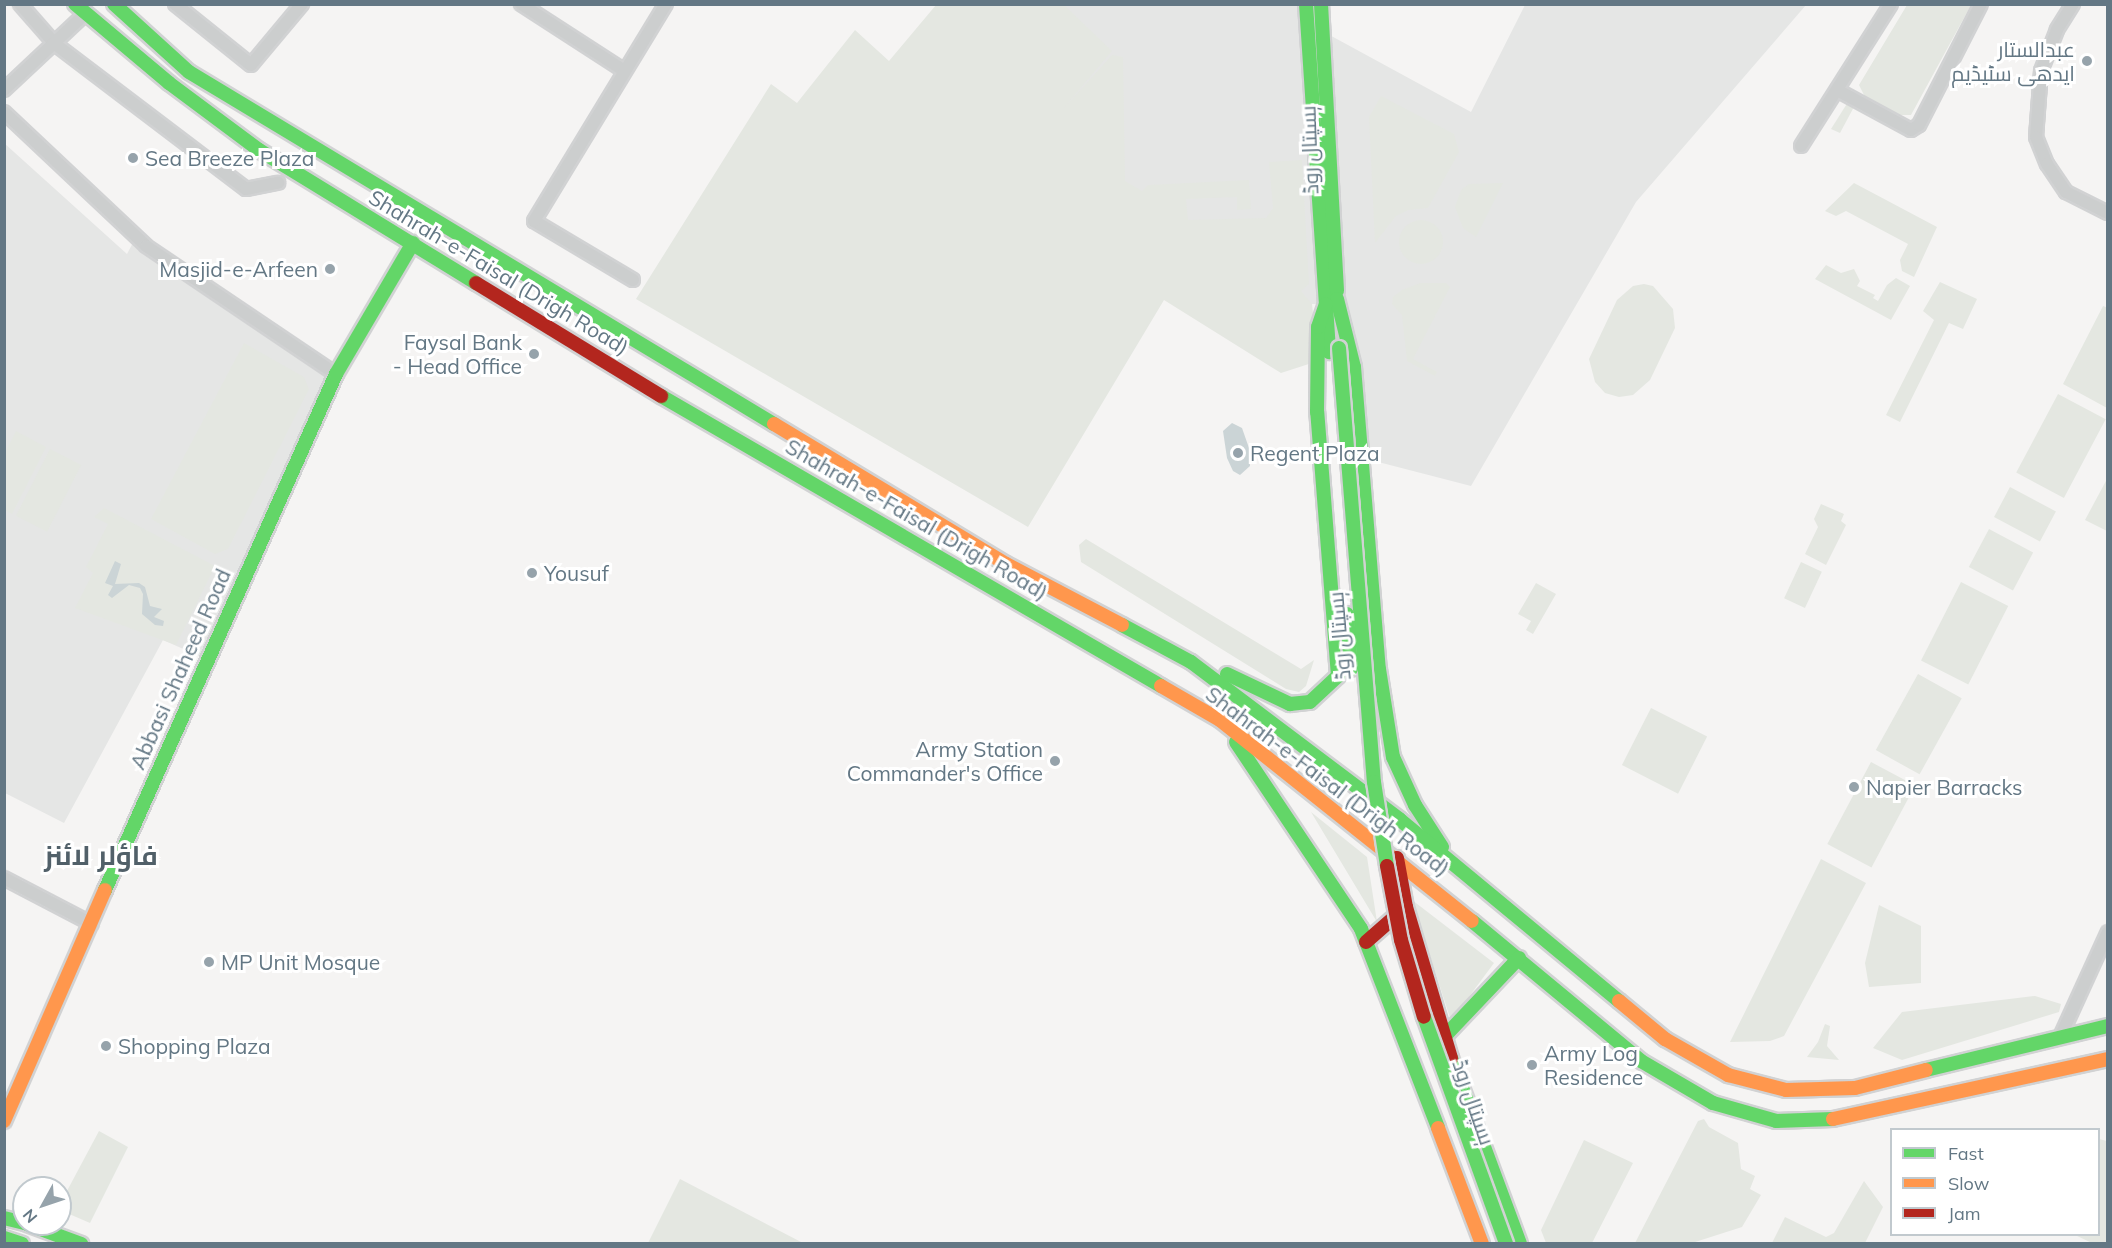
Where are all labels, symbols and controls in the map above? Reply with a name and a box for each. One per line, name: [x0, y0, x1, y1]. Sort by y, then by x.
place label: عبدالستار ایدھی سٹیڈیم: [1951, 36, 2075, 86]
marker: عبدالستار ایدھی سٹیڈیم: [2080, 54, 2094, 68]
street label: ہسپتال روڈ: [1295, 105, 1323, 195]
place label: Sea Breeze Plaza: [145, 145, 314, 171]
marker: Sea Breeze Plaza: [126, 151, 140, 165]
street label: Shahrah-e-Faisal (Drigh Road): [364, 184, 634, 360]
place label: Masjid-e-Arfeen: [159, 256, 318, 282]
marker: Masjid-e-Arfeen: [323, 262, 337, 276]
place label: Faysal Bank - Head Office: [393, 329, 522, 379]
marker: Faysal Bank - Head Office: [527, 347, 541, 361]
street label: Shahrah-e-Faisal (Drigh Road): [781, 433, 1053, 605]
place label: Regent Plaza: [1250, 440, 1380, 466]
marker: Regent Plaza: [1231, 446, 1245, 460]
place label: Yousuf: [544, 560, 609, 586]
street label: Abbasi Shaheed Road: [124, 565, 236, 773]
marker: Yousuf: [525, 566, 539, 580]
street label: ہسپتال روڈ: [1323, 591, 1355, 681]
street label: Shahrah-e-Faisal (Drigh Road): [1201, 681, 1455, 881]
place label: Army Station Commander's Office: [847, 736, 1043, 786]
marker: Army Station Commander's Office: [1048, 754, 1062, 768]
place label: Napier Barracks: [1866, 774, 2022, 800]
marker: Napier Barracks: [1847, 780, 1861, 794]
district label: فاؤلر لائنز: [44, 840, 158, 872]
place label: MP Unit Mosque: [221, 949, 380, 975]
marker: MP Unit Mosque: [202, 955, 216, 969]
place label: Shopping Plaza: [118, 1033, 271, 1059]
marker: Shopping Plaza: [99, 1039, 113, 1053]
place label: Army Log Residence: [1544, 1040, 1643, 1090]
street label: ہسپتال روڈ: [1448, 1056, 1500, 1148]
marker: Army Log Residence: [1525, 1058, 1539, 1072]
legend: [1890, 1128, 2100, 1236]
text: Fast: [1948, 1142, 1984, 1165]
text: Slow: [1948, 1172, 1989, 1195]
north arrow: [12, 1176, 72, 1236]
text: Jam: [1948, 1202, 1981, 1225]
text: N: [18, 1205, 41, 1227]

